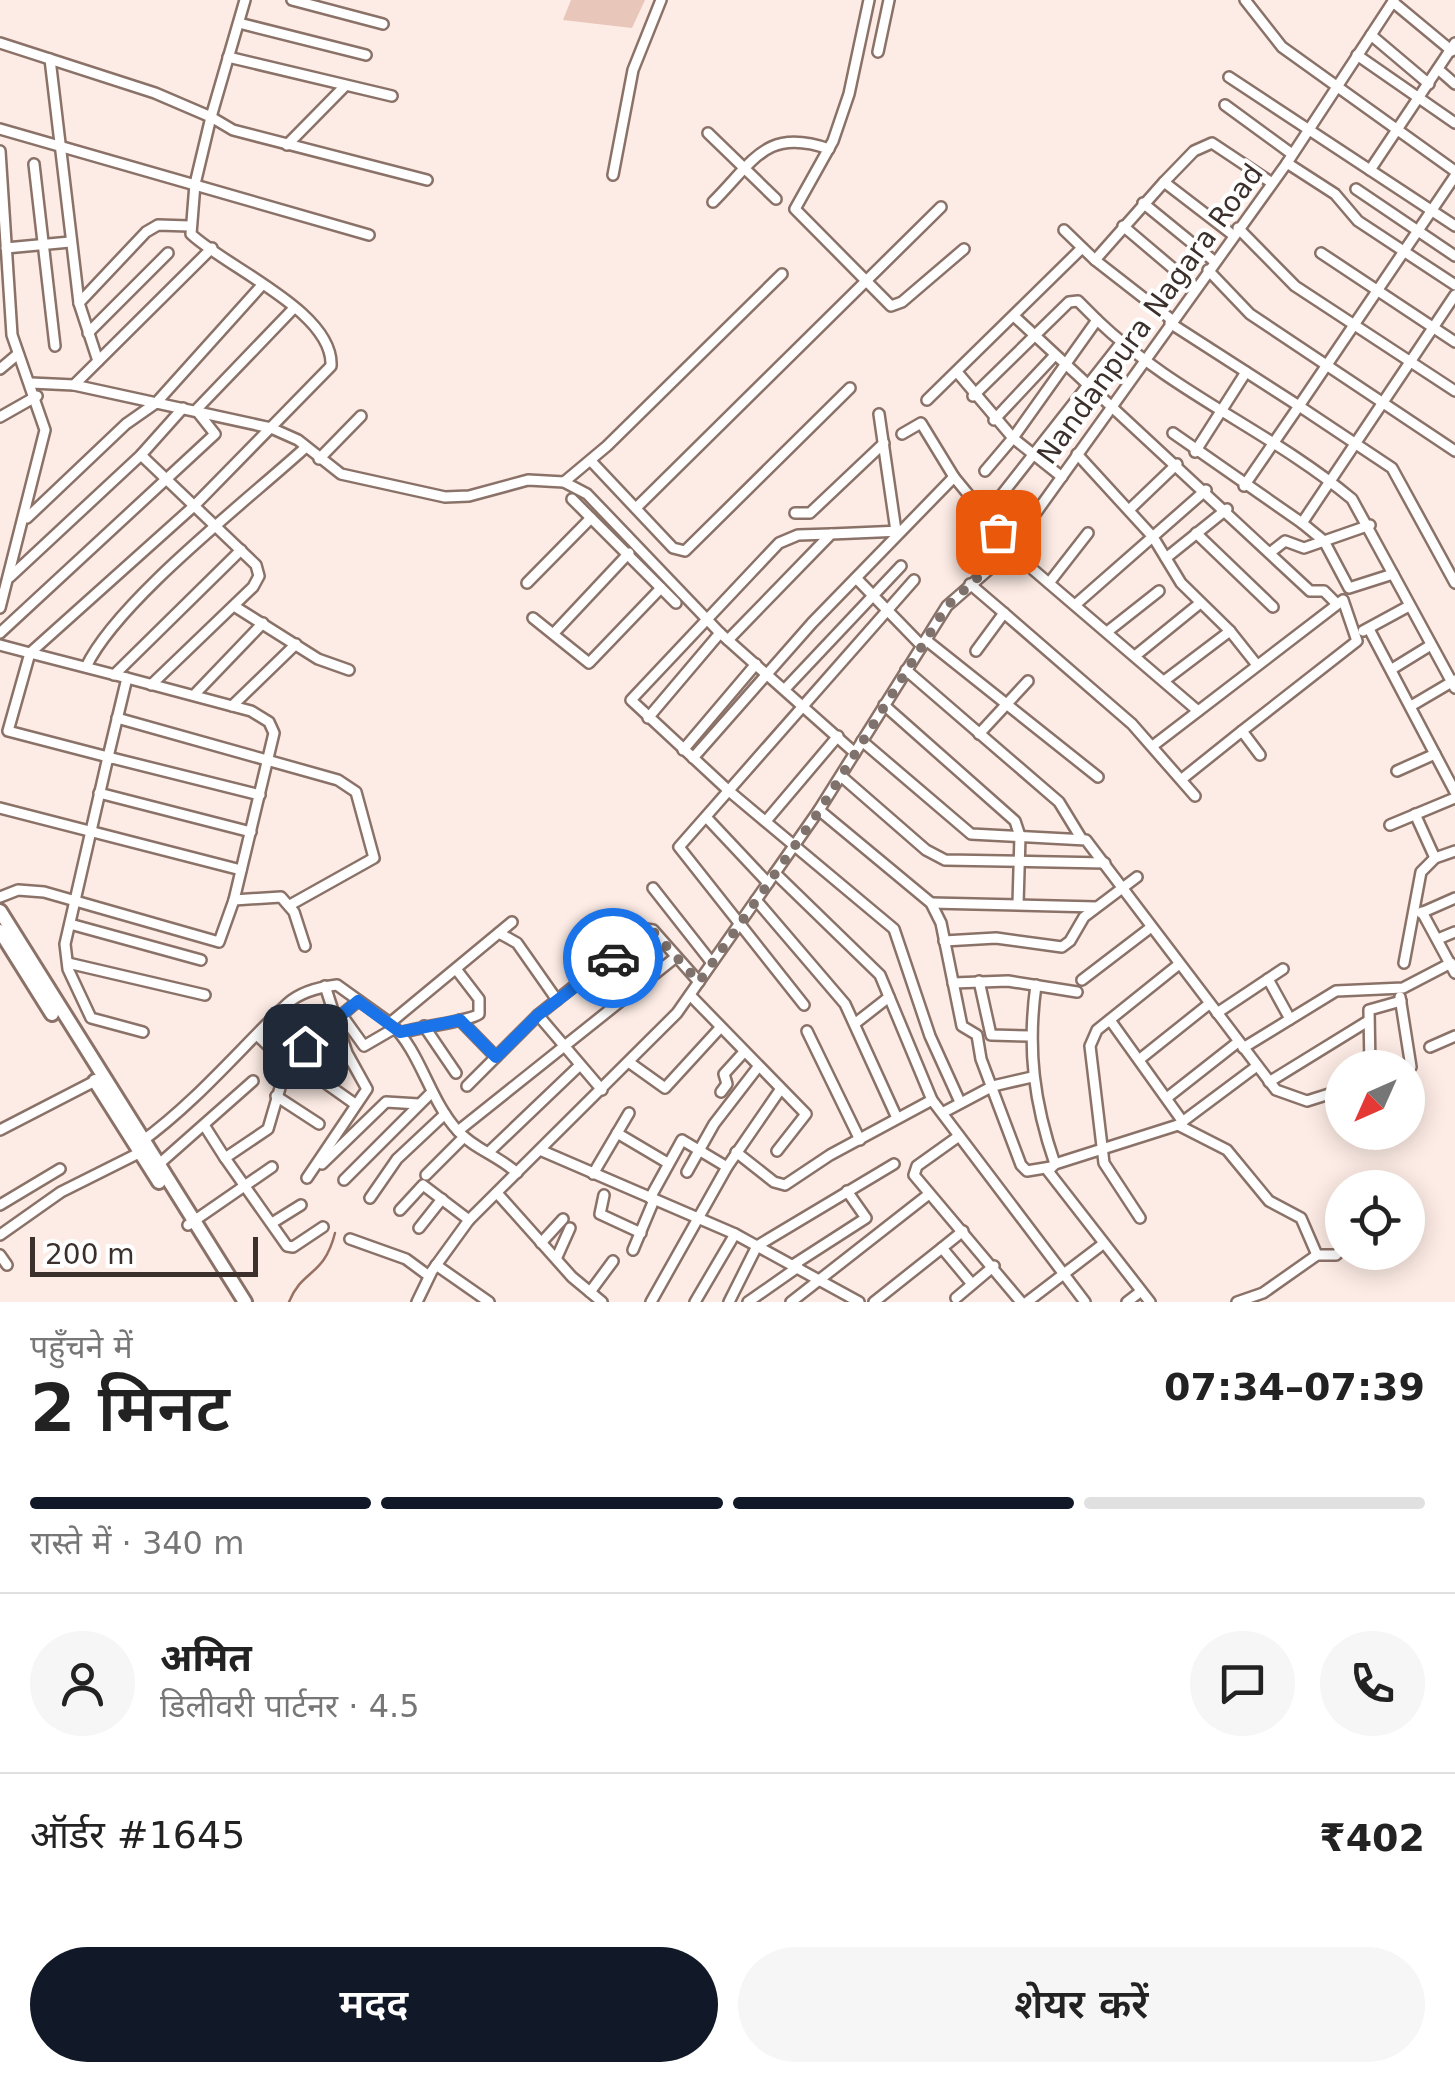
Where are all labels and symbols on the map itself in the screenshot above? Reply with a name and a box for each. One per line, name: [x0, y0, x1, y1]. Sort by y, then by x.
street label: Nandanpura Nagara Road: [1030, 158, 1270, 470]
pin: [956, 490, 1041, 575]
courier: [563, 908, 663, 1008]
pin: [263, 1004, 348, 1089]
north arrow: [1325, 1050, 1425, 1150]
scale bar: [30, 1232, 258, 1276]

